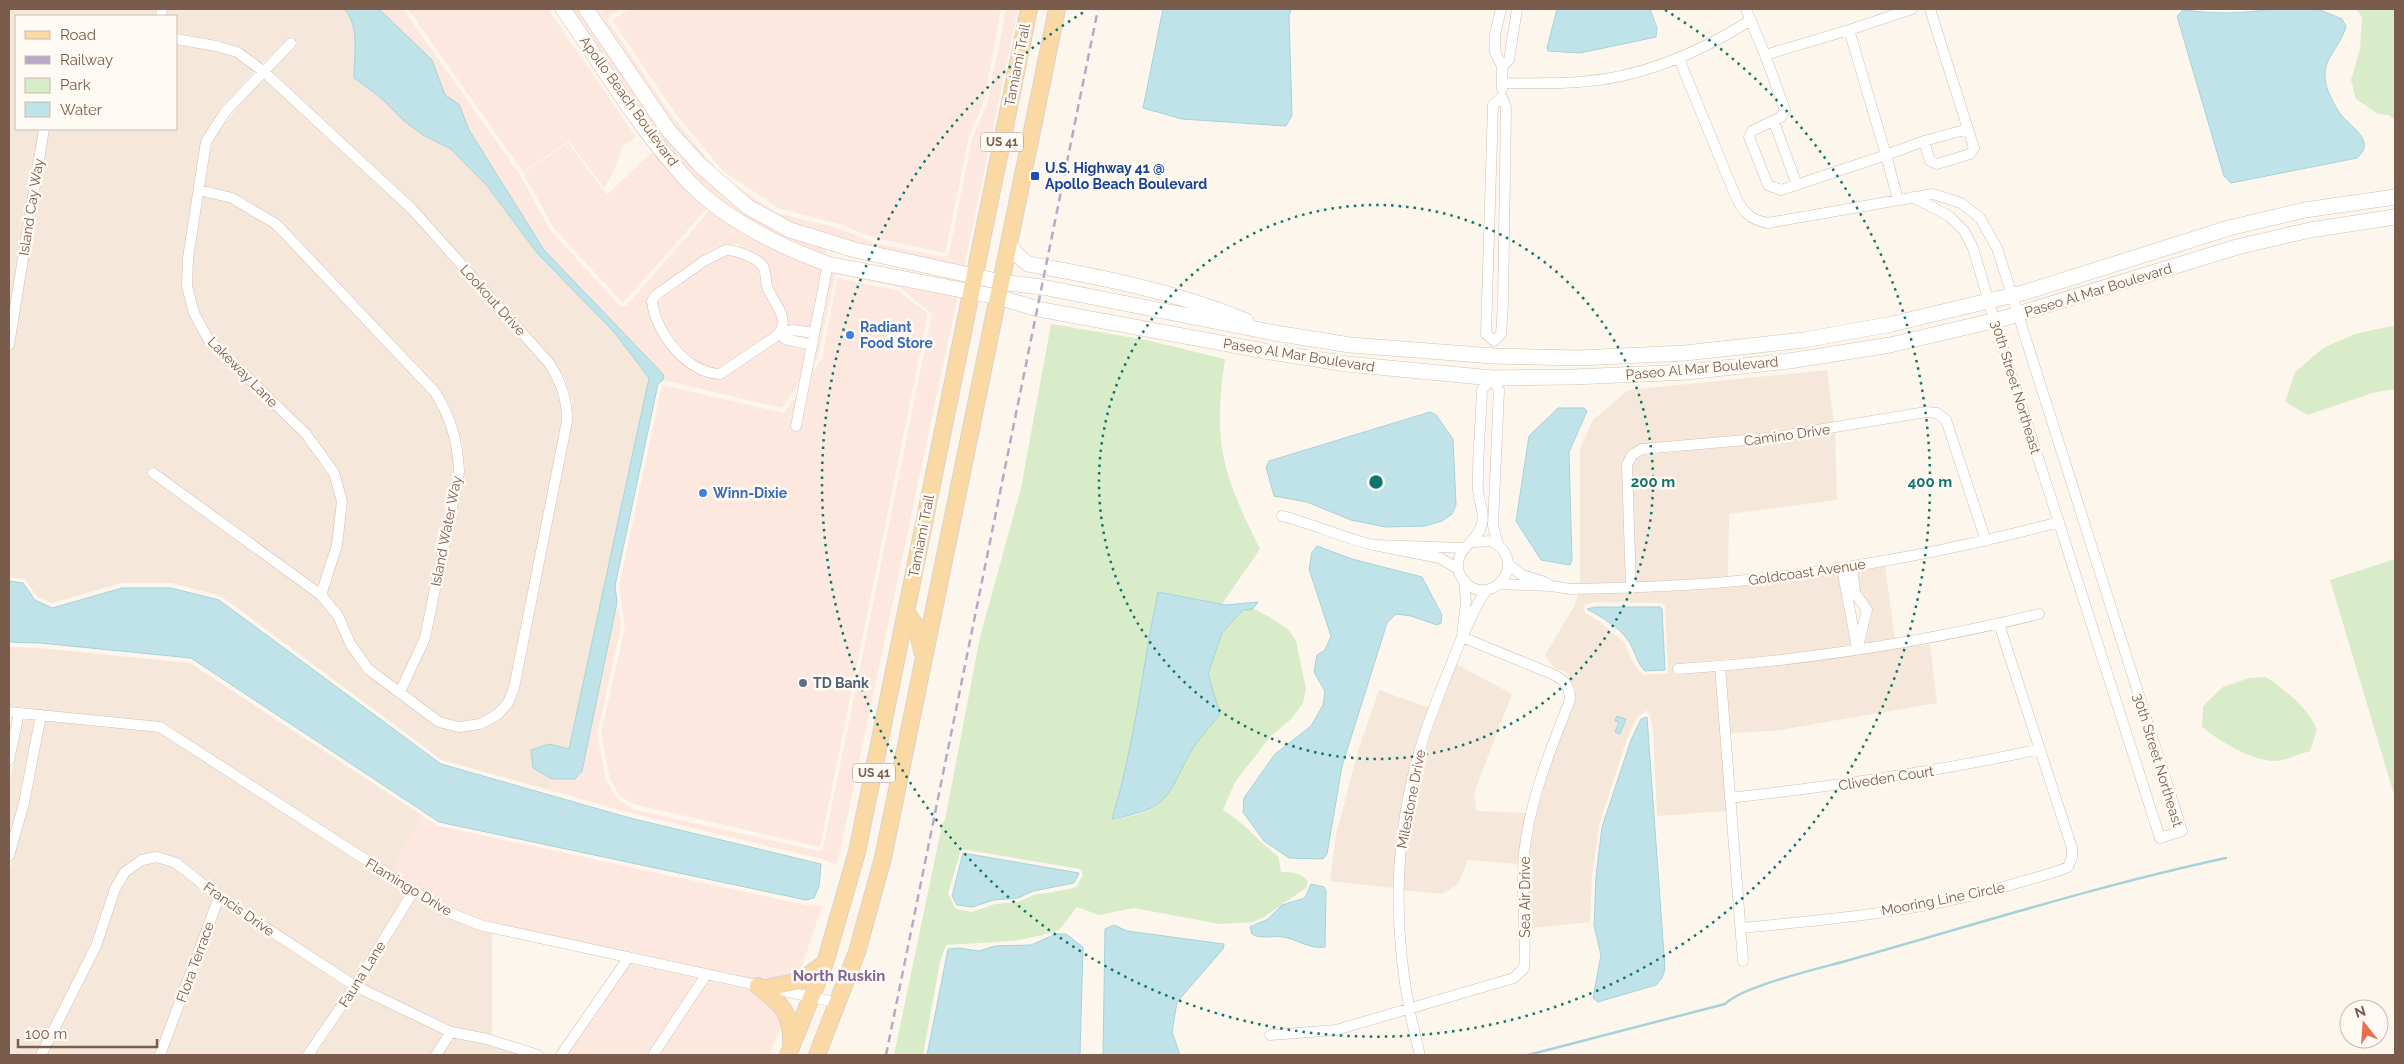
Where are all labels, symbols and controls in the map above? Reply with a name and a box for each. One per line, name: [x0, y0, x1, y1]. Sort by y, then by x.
legend: [15, 15, 178, 130]
street label: Tamiami Trail: [1001, 22, 1033, 108]
text: Road: [60, 26, 96, 44]
street label: Apollo Beach Boulevard: [576, 33, 682, 169]
text: Railway: [60, 51, 113, 69]
text: Park: [60, 76, 91, 94]
text: Water: [60, 101, 103, 119]
road number: US 41: [981, 132, 1023, 152]
street label: Island Cay Way: [15, 157, 47, 257]
place label: U.S. Highway 41 @ Apollo Beach Boulevard: [1045, 160, 1207, 192]
marker: U.S. Highway 41 @ Apollo Beach Boulevard: [1029, 170, 1041, 182]
street label: Paseo Al Mar Boulevard: [2022, 260, 2174, 320]
street label: Lookout Drive: [457, 261, 529, 339]
street label: 30th Street Northeast: [1988, 318, 2044, 456]
place label: Radiant Food Store: [860, 319, 933, 351]
marker: Radiant Food Store: [844, 329, 856, 341]
street label: Lakeway Lane: [205, 334, 281, 410]
street label: Paseo Al Mar Boulevard: [1222, 335, 1376, 375]
street label: Paseo Al Mar Boulevard: [1625, 353, 1779, 383]
street label: Camino Drive: [1743, 421, 1831, 449]
centre of rings: [1367, 473, 1385, 491]
text: 200 m: [1631, 473, 1675, 491]
text: 400 m: [1908, 473, 1952, 491]
street label: Island Water Way: [427, 474, 465, 588]
place label: Winn-Dixie: [713, 485, 788, 501]
marker: Winn-Dixie: [697, 487, 709, 499]
street label: Tamiami Trail: [905, 493, 937, 579]
street label: Goldcoast Avenue: [1747, 556, 1867, 588]
place label: TD Bank: [813, 675, 869, 691]
marker: TD Bank: [797, 677, 809, 689]
street label: 30th Street Northeast: [2130, 691, 2186, 829]
street label: Milestone Drive: [1394, 748, 1428, 850]
street label: Cliveden Court: [1837, 763, 1935, 793]
road number: US 41: [853, 764, 895, 782]
street label: Flamingo Drive: [363, 855, 455, 919]
street label: Sea Air Drive: [1517, 856, 1533, 938]
street label: Francis Drive: [200, 879, 278, 939]
street label: Mooring Line Circle: [1880, 879, 2006, 919]
street label: Flora Terrace: [173, 920, 217, 1004]
street label: Fauna Lane: [335, 938, 389, 1010]
district label: North Ruskin: [793, 967, 885, 985]
north arrow: [2339, 999, 2389, 1049]
text: N: [2353, 1002, 2368, 1021]
scale bar: [18, 1016, 156, 1048]
text: 100 m: [25, 1025, 67, 1043]

